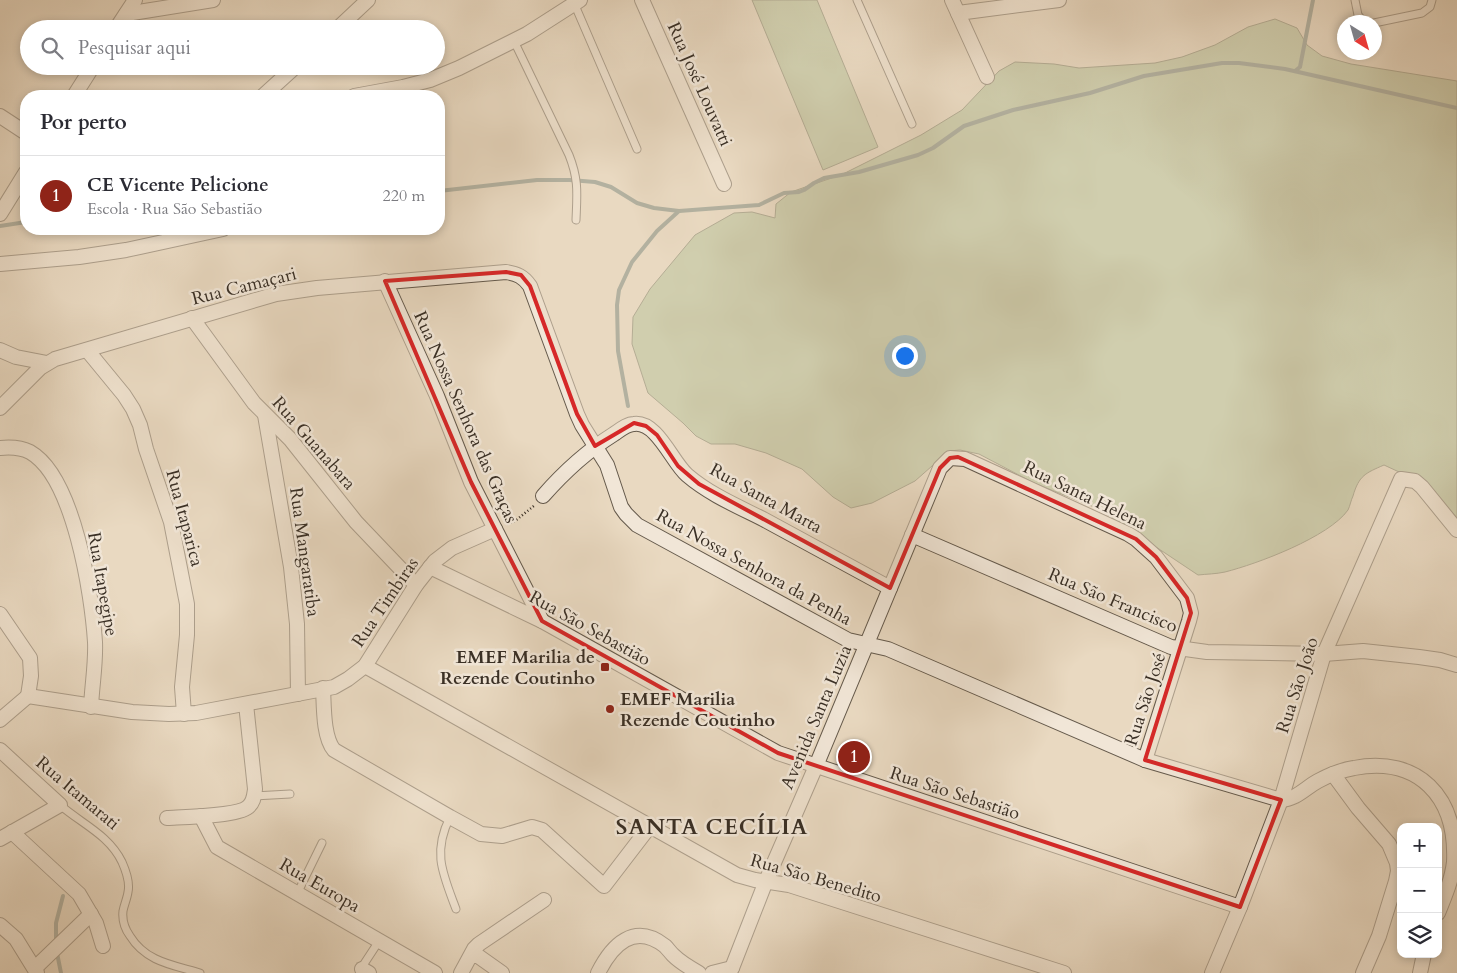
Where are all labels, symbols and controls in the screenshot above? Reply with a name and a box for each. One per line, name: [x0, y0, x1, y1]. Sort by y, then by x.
north arrow: [1337, 15, 1382, 60]
street label: Rua José Louvatti: [661, 18, 738, 150]
search box: [20, 20, 445, 75]
icon: search: [38, 34, 66, 62]
text: Pesquisar aqui: [78, 35, 191, 61]
text: Por perto: [40, 108, 127, 137]
text: CE Vicente Pelicione: [87, 172, 269, 198]
text: 1: [52, 185, 60, 207]
text: 220 m: [383, 185, 425, 207]
text: Escola · Rua São Sebastião: [87, 198, 262, 220]
street label: Rua Camaçari: [189, 261, 299, 312]
street label: Rua Nossa Senhora das Graças: [407, 307, 524, 527]
your location: [892, 343, 918, 369]
street label: Rua Guanabara: [266, 391, 361, 496]
street label: Rua Santa Helena: [1019, 455, 1151, 536]
street label: Rua Santa Marta: [705, 457, 827, 540]
street label: Rua Itaparica: [160, 467, 210, 570]
street label: Rua Mangaratiba: [283, 486, 326, 619]
street label: Rua Nossa Senhora da Penha: [652, 503, 856, 632]
street label: Rua Itapegipe: [81, 530, 124, 638]
street label: Rua Timbiras: [346, 552, 425, 652]
street label: Rua São Francisco: [1044, 562, 1182, 639]
street label: Rua São Sebastião: [525, 585, 655, 672]
street label: Rua São João: [1270, 634, 1325, 736]
street label: Avenida Santa Luzia: [775, 641, 858, 793]
place label: EMEF Marilia de Rezende Coutinho: [440, 645, 595, 691]
street label: Rua São José: [1119, 649, 1172, 749]
marker: EMEF Marilia de Rezende Coutinho: [599, 661, 611, 673]
place label: EMEF Marilia Rezende Coutinho: [620, 687, 775, 733]
marker: EMEF Marilia Rezende Coutinho: [604, 703, 616, 715]
pin: 1: [838, 738, 870, 776]
street label: Rua Itamarati: [30, 751, 125, 836]
street label: Rua São Sebastião: [887, 761, 1023, 826]
district label: SANTA CECÍLIA: [616, 812, 808, 842]
map controls: [1397, 823, 1442, 958]
button: +: [1397, 823, 1442, 868]
street label: Rua São Benedito: [747, 848, 885, 909]
street label: Rua Europa: [275, 852, 365, 919]
button: −: [1397, 868, 1442, 913]
button: layers: [1397, 913, 1442, 958]

